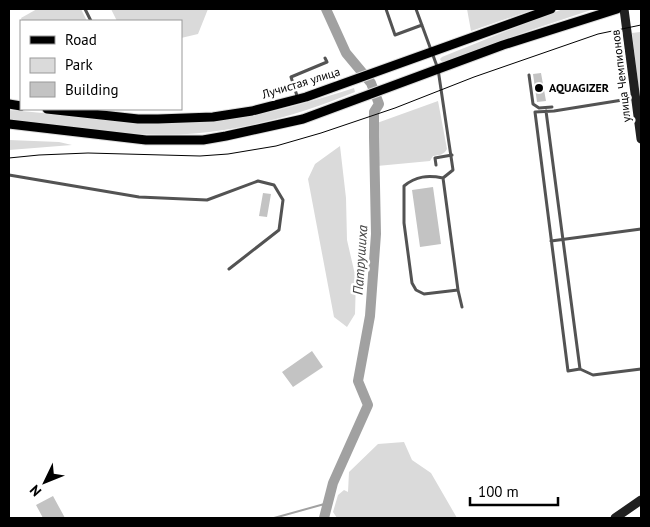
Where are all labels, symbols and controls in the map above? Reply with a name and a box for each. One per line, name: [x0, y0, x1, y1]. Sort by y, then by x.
legend: [20, 20, 182, 110]
street label: улица Чемпионов: [607, 29, 634, 123]
text: Road: [65, 30, 97, 49]
text: Park: [65, 55, 93, 74]
street label: Лучистая улица: [259, 64, 342, 102]
text: Building: [65, 80, 119, 99]
place label: AQUAGIZER: [549, 80, 610, 95]
marker: AQUAGIZER: [533, 82, 545, 94]
water label: Патрушиха: [349, 224, 371, 296]
north arrow: [20, 457, 70, 507]
scale bar: [470, 474, 558, 506]
text: N: [26, 481, 45, 500]
text: 100 m: [478, 482, 519, 501]

